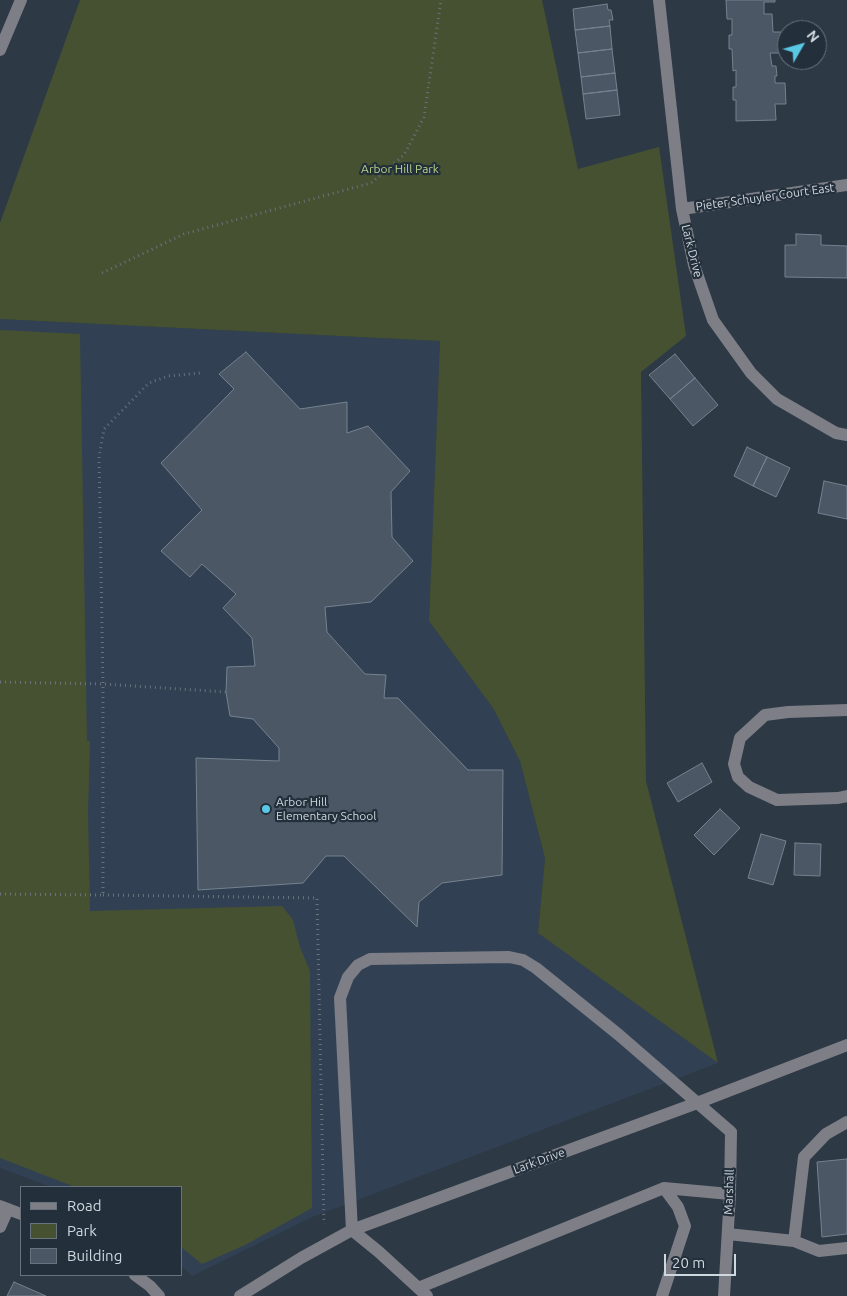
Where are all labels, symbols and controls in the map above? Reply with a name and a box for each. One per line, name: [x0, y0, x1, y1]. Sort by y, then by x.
north arrow: [777, 20, 827, 70]
text: N: [804, 27, 823, 45]
park label: Arbor Hill Park: [361, 162, 439, 176]
street label: Pieter Schuyler Court East: [695, 180, 835, 214]
street label: Lark Drive: [678, 223, 706, 279]
place label: Arbor Hill Elementary School: [276, 795, 376, 823]
marker: Arbor Hill Elementary School: [260, 803, 272, 815]
street label: Lark Drive: [511, 1145, 567, 1177]
street label: Marshall: [721, 1169, 737, 1215]
legend: [20, 1186, 182, 1276]
text: Road: [67, 1197, 102, 1214]
text: Park: [67, 1222, 97, 1239]
scale bar: [667, 1244, 740, 1276]
text: Building: [67, 1247, 122, 1264]
text: 20 m: [672, 1254, 705, 1271]

